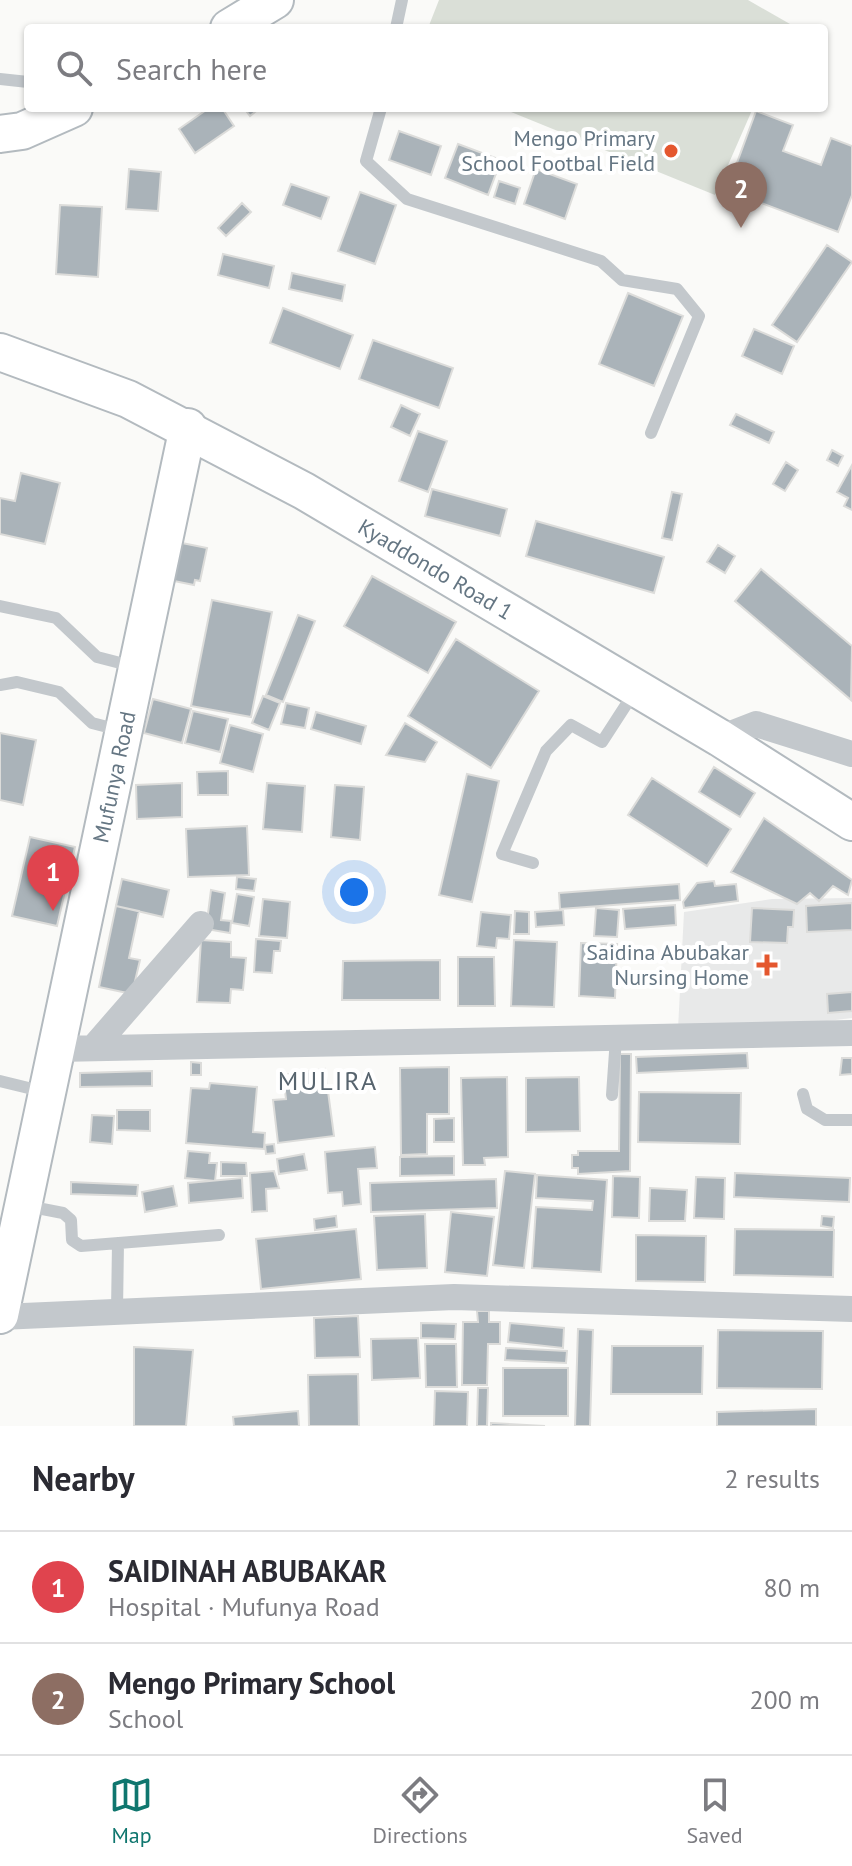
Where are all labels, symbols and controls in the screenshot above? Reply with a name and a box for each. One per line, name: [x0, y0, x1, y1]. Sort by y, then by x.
search box: [24, 24, 828, 112]
icon: search: [52, 46, 96, 90]
text: Search here: [116, 49, 267, 88]
place label: Mengo Primary School Footbal Field: [461, 124, 656, 177]
marker: Mengo Primary School Footbal Field: [662, 142, 680, 160]
pin: 2: [715, 162, 767, 228]
street label: Kyaddondo Road 1: [353, 512, 518, 626]
street label: Mufunya Road: [86, 709, 141, 845]
pin: 1: [27, 845, 79, 911]
your location: [334, 872, 374, 912]
place label: Saidina Abubakar Nursing Home: [586, 938, 750, 991]
marker: Saidina Abubakar Nursing Home: [756, 954, 778, 976]
district label: MULIRA: [278, 1064, 378, 1097]
text: Nearby: [32, 1456, 134, 1500]
text: 2 results: [725, 1462, 820, 1495]
text: SAIDINAH ABUBAKAR: [108, 1551, 387, 1590]
text: 1: [51, 1571, 65, 1604]
text: 80 m: [764, 1571, 820, 1604]
text: Hospital · Mufunya Road: [108, 1590, 380, 1623]
text: Mengo Primary School: [108, 1663, 395, 1702]
text: 2: [51, 1683, 65, 1716]
text: 200 m: [749, 1683, 820, 1716]
text: School: [108, 1702, 183, 1735]
tab: Map: [109, 1773, 153, 1849]
tab: Directions: [372, 1773, 468, 1849]
tab: Saved: [687, 1773, 742, 1849]

